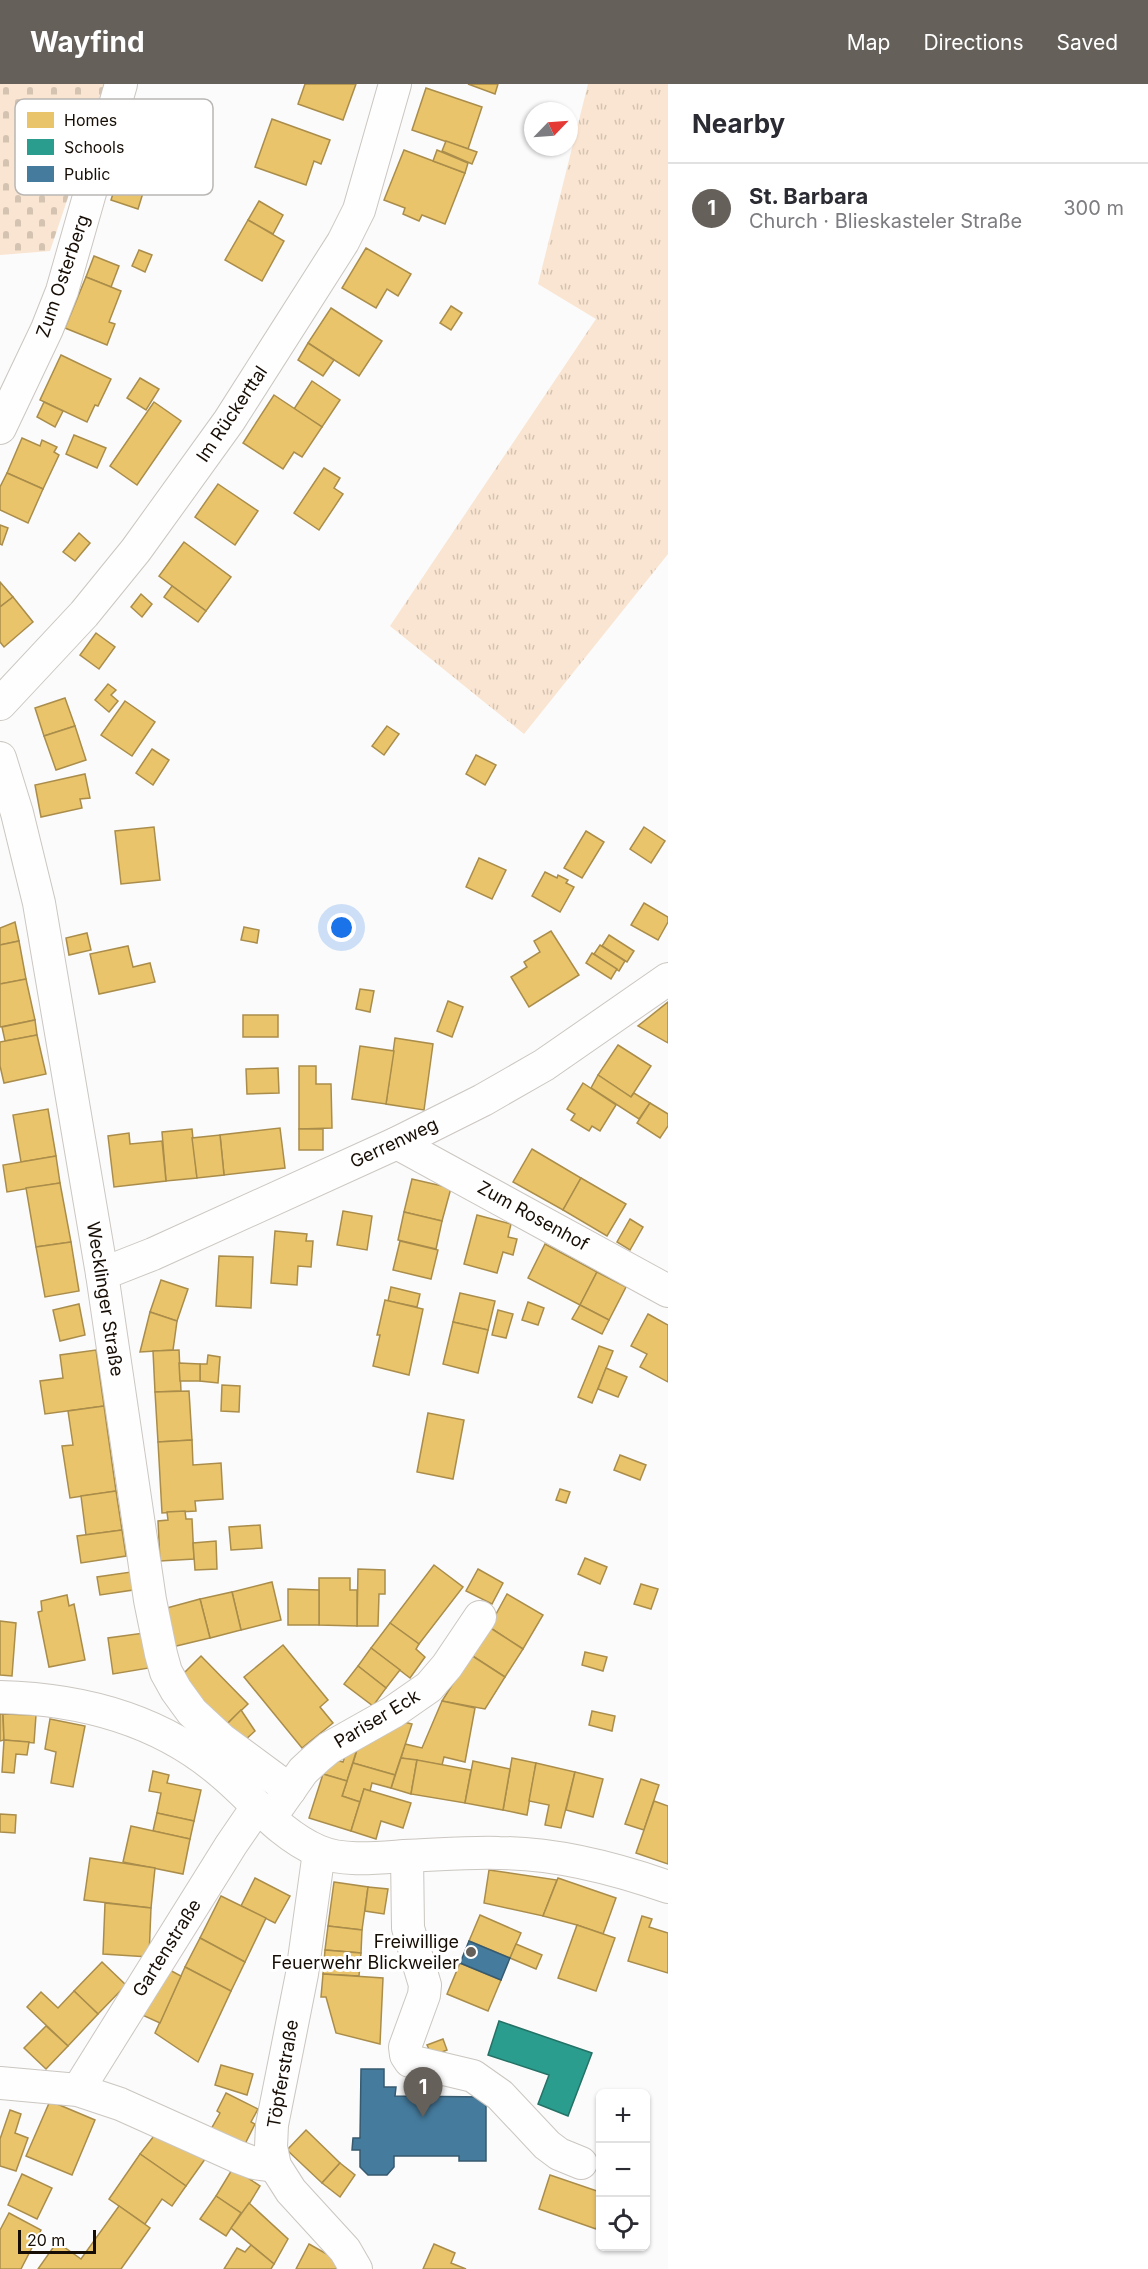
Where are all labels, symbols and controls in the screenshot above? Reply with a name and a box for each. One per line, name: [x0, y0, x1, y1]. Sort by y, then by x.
text: Wayfind: [30, 25, 145, 59]
text: Map: [847, 30, 890, 55]
text: Directions: [923, 30, 1024, 55]
text: Saved: [1057, 30, 1118, 55]
legend: [15, 99, 213, 195]
north arrow: [524, 102, 578, 156]
text: Nearby: [692, 108, 785, 139]
text: Homes: [64, 110, 117, 130]
text: Schools: [64, 137, 124, 157]
text: Public: [64, 164, 110, 184]
text: St. Barbara: [749, 183, 868, 209]
text: 1: [707, 196, 716, 220]
text: 300 m: [1063, 196, 1124, 220]
text: Church · Blieskasteler Straße: [749, 209, 1022, 233]
street label: Zum Osterberg: [32, 212, 93, 340]
street label: Im Rückerttal: [192, 362, 271, 466]
your location: [327, 913, 356, 942]
street label: Gerrenweg: [347, 1113, 441, 1172]
street label: Zum Rosenhof: [474, 1176, 593, 1255]
street label: Wecklinger Straße: [83, 1220, 128, 1378]
street label: Pariser Eck: [330, 1685, 423, 1752]
street label: Gartenstraße: [128, 1895, 205, 2000]
place label: Freiwillige Feuerwehr Blickweiler: [272, 1931, 459, 1973]
marker: Freiwillige Feuerwehr Blickweiler: [464, 1945, 478, 1959]
street label: Töpferstraße: [263, 2018, 302, 2130]
pin: 1: [404, 2068, 442, 2117]
map controls: [596, 2089, 650, 2251]
button: +: [596, 2089, 650, 2143]
button: −: [596, 2143, 650, 2197]
button: locate: [596, 2197, 650, 2251]
scale bar: [18, 2227, 96, 2254]
text: 20 m: [27, 2230, 65, 2250]

